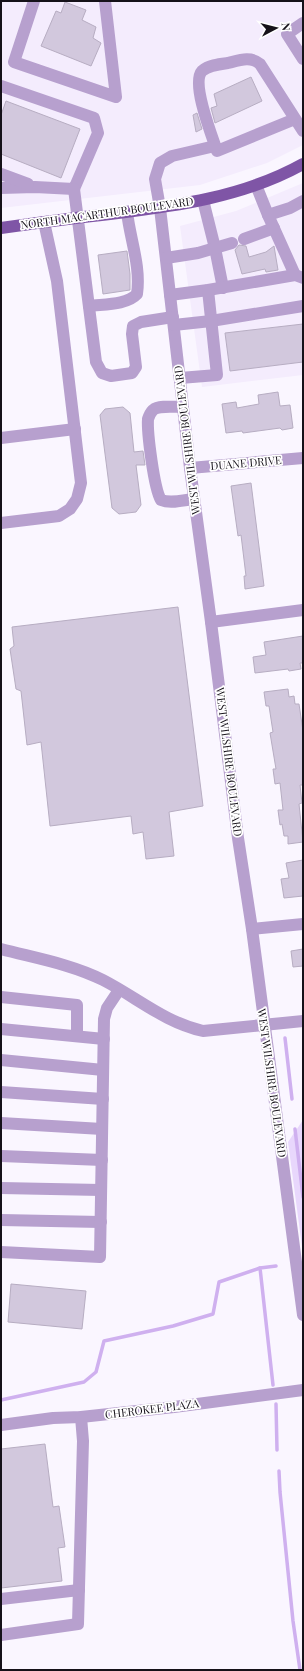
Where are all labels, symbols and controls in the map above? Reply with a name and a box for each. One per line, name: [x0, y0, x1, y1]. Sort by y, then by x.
north arrow: [256, 8, 296, 48]
text: N: [278, 22, 294, 32]
street label: NORTH MACARTHUR BOULEVARD: [20, 193, 194, 232]
street label: WEST WILSHIRE BOULEVARD: [170, 365, 203, 516]
street label: DUANE DRIVE: [210, 452, 282, 473]
street label: WEST WILSHIRE BOULEVARD: [213, 686, 246, 837]
street label: WEST WILSHIRE BOULEVARD: [254, 1007, 290, 1158]
street label: CHEROKEE PLAZA: [104, 1395, 200, 1422]

